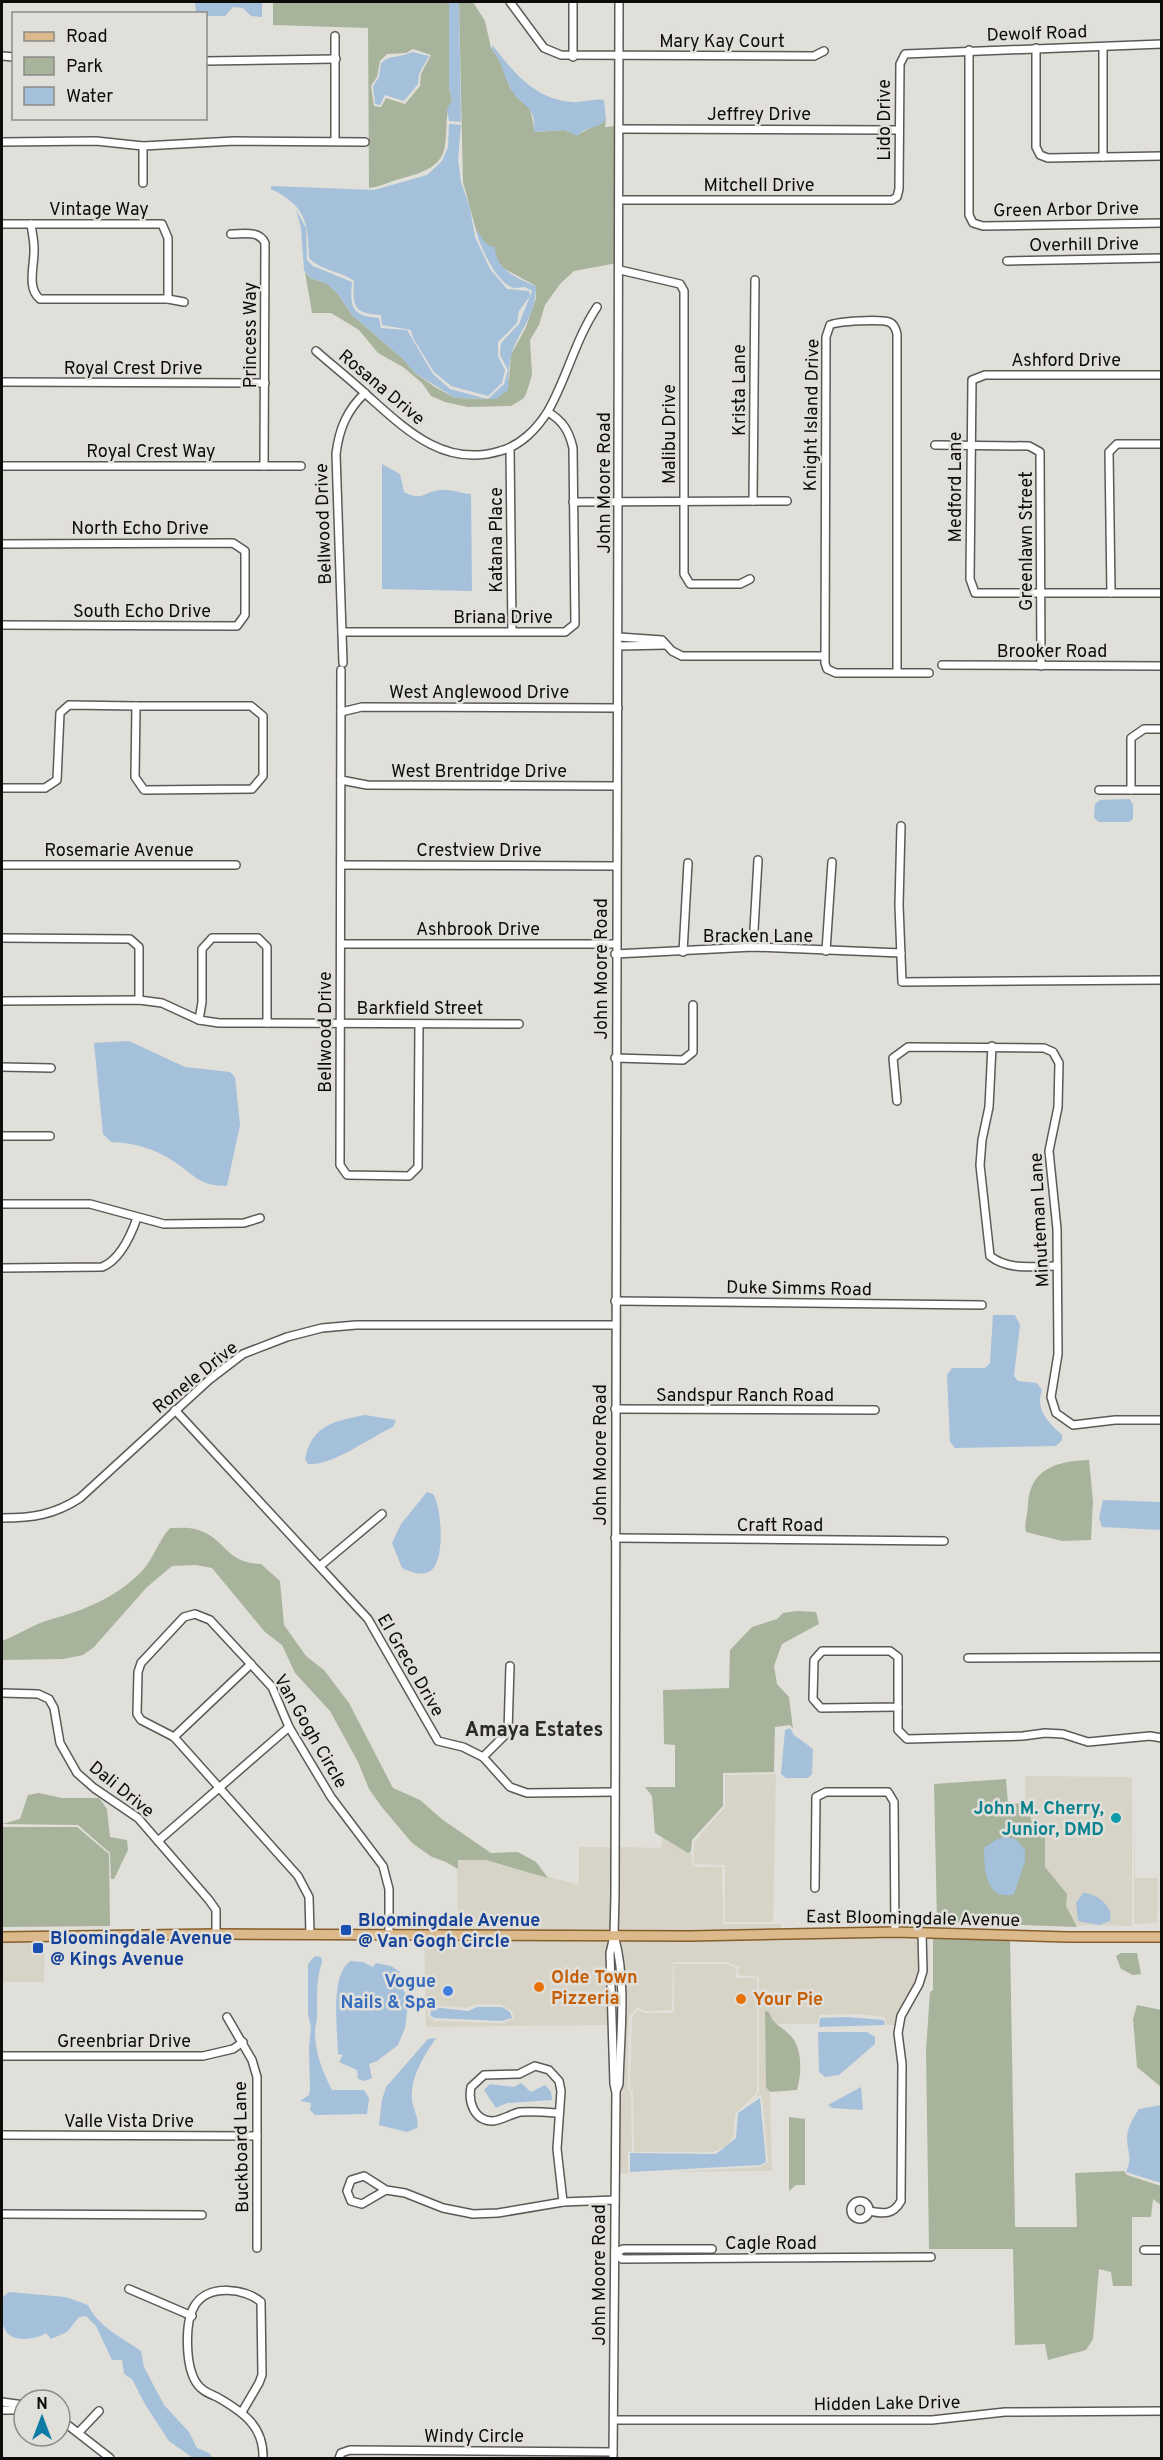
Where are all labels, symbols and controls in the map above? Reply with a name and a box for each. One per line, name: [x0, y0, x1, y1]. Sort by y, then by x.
legend: [12, 12, 207, 120]
street label: Dewolf Road: [986, 21, 1088, 48]
text: Road: [66, 26, 108, 49]
street label: Mary Kay Court: [659, 31, 785, 54]
text: Park: [66, 56, 103, 79]
street label: Lido Drive: [874, 79, 897, 161]
text: Water: [66, 86, 113, 109]
street label: Jeffrey Drive: [707, 104, 811, 127]
street label: Mitchell Drive: [703, 175, 815, 198]
street label: Green Arbor Drive: [993, 198, 1139, 223]
street label: Vintage Way: [49, 199, 149, 222]
street label: Overhill Drive: [1029, 233, 1139, 258]
street label: Princess Way: [240, 282, 263, 388]
street label: Knight Island Drive: [800, 339, 825, 492]
street label: Krista Lane: [729, 344, 752, 436]
street label: Rosana Drive: [333, 345, 429, 431]
street label: Ashford Drive: [1011, 350, 1121, 373]
street label: Royal Crest Drive: [64, 358, 202, 381]
street label: Malibu Drive: [659, 384, 682, 484]
street label: John Moore Road: [594, 412, 617, 554]
street label: Medford Lane: [945, 432, 968, 542]
street label: Royal Crest Way: [86, 441, 216, 464]
street label: Bellwood Drive: [311, 463, 338, 585]
street label: Greenlawn Street: [1016, 471, 1039, 611]
street label: Katana Place: [486, 487, 509, 593]
street label: North Echo Drive: [71, 518, 209, 541]
street label: South Echo Drive: [73, 601, 211, 624]
street label: Briana Drive: [453, 607, 553, 630]
street label: Brooker Road: [997, 641, 1107, 664]
street label: West Anglewood Drive: [389, 682, 569, 705]
street label: West Brentridge Drive: [391, 761, 567, 784]
street label: Rosemarie Avenue: [44, 840, 194, 863]
street label: Crestview Drive: [416, 840, 542, 863]
street label: John Moore Road: [591, 898, 614, 1040]
street label: Ashbrook Drive: [416, 919, 540, 942]
street label: Bracken Lane: [703, 926, 813, 949]
street label: Bellwood Drive: [315, 971, 338, 1093]
street label: Barkfield Street: [357, 998, 483, 1021]
street label: Minuteman Lane: [1025, 1152, 1056, 1288]
street label: Duke Simms Road: [726, 1277, 872, 1302]
street label: Ronele Drive: [149, 1337, 243, 1419]
street label: John Moore Road: [590, 1384, 613, 1526]
street label: Sandspur Ranch Road: [656, 1385, 834, 1408]
street label: Craft Road: [737, 1515, 823, 1538]
street label: El Greco Drive: [371, 1610, 448, 1721]
street label: Van Gogh Circle: [268, 1671, 352, 1793]
district label: Amaya Estates: [465, 1718, 603, 1744]
street label: Dali Drive: [84, 1757, 158, 1824]
place label: John M. Cherry, Junior, DMD: [974, 1798, 1104, 1842]
marker: John M. Cherry, Junior, DMD: [1109, 1811, 1123, 1825]
street label: East Bloomingdale Avenue: [806, 1906, 1020, 1933]
place label: Bloomingdale Avenue @ Van Gogh Circle: [358, 1910, 540, 1954]
marker: Bloomingdale Avenue @ Van Gogh Circle: [339, 1923, 353, 1937]
place label: Bloomingdale Avenue @ Kings Avenue: [50, 1928, 232, 1972]
marker: Bloomingdale Avenue @ Kings Avenue: [31, 1941, 45, 1955]
place label: Olde Town Pizzeria: [551, 1967, 638, 2011]
place label: Vogue Nails & Spa: [340, 1971, 436, 2015]
marker: Olde Town Pizzeria: [532, 1980, 546, 1994]
marker: Vogue Nails & Spa: [441, 1984, 455, 1998]
place label: Your Pie: [753, 1989, 823, 2012]
marker: Your Pie: [734, 1992, 748, 2006]
street label: Greenbriar Drive: [57, 2031, 191, 2054]
street label: Buckboard Lane: [230, 2081, 255, 2213]
street label: Valle Vista Drive: [64, 2111, 194, 2134]
street label: John Moore Road: [589, 2204, 612, 2346]
street label: Cagle Road: [725, 2233, 817, 2256]
north arrow: [12, 2388, 72, 2448]
street label: Hidden Lake Drive: [813, 2392, 961, 2417]
text: N: [36, 2395, 48, 2415]
street label: Windy Circle: [424, 2426, 524, 2449]

